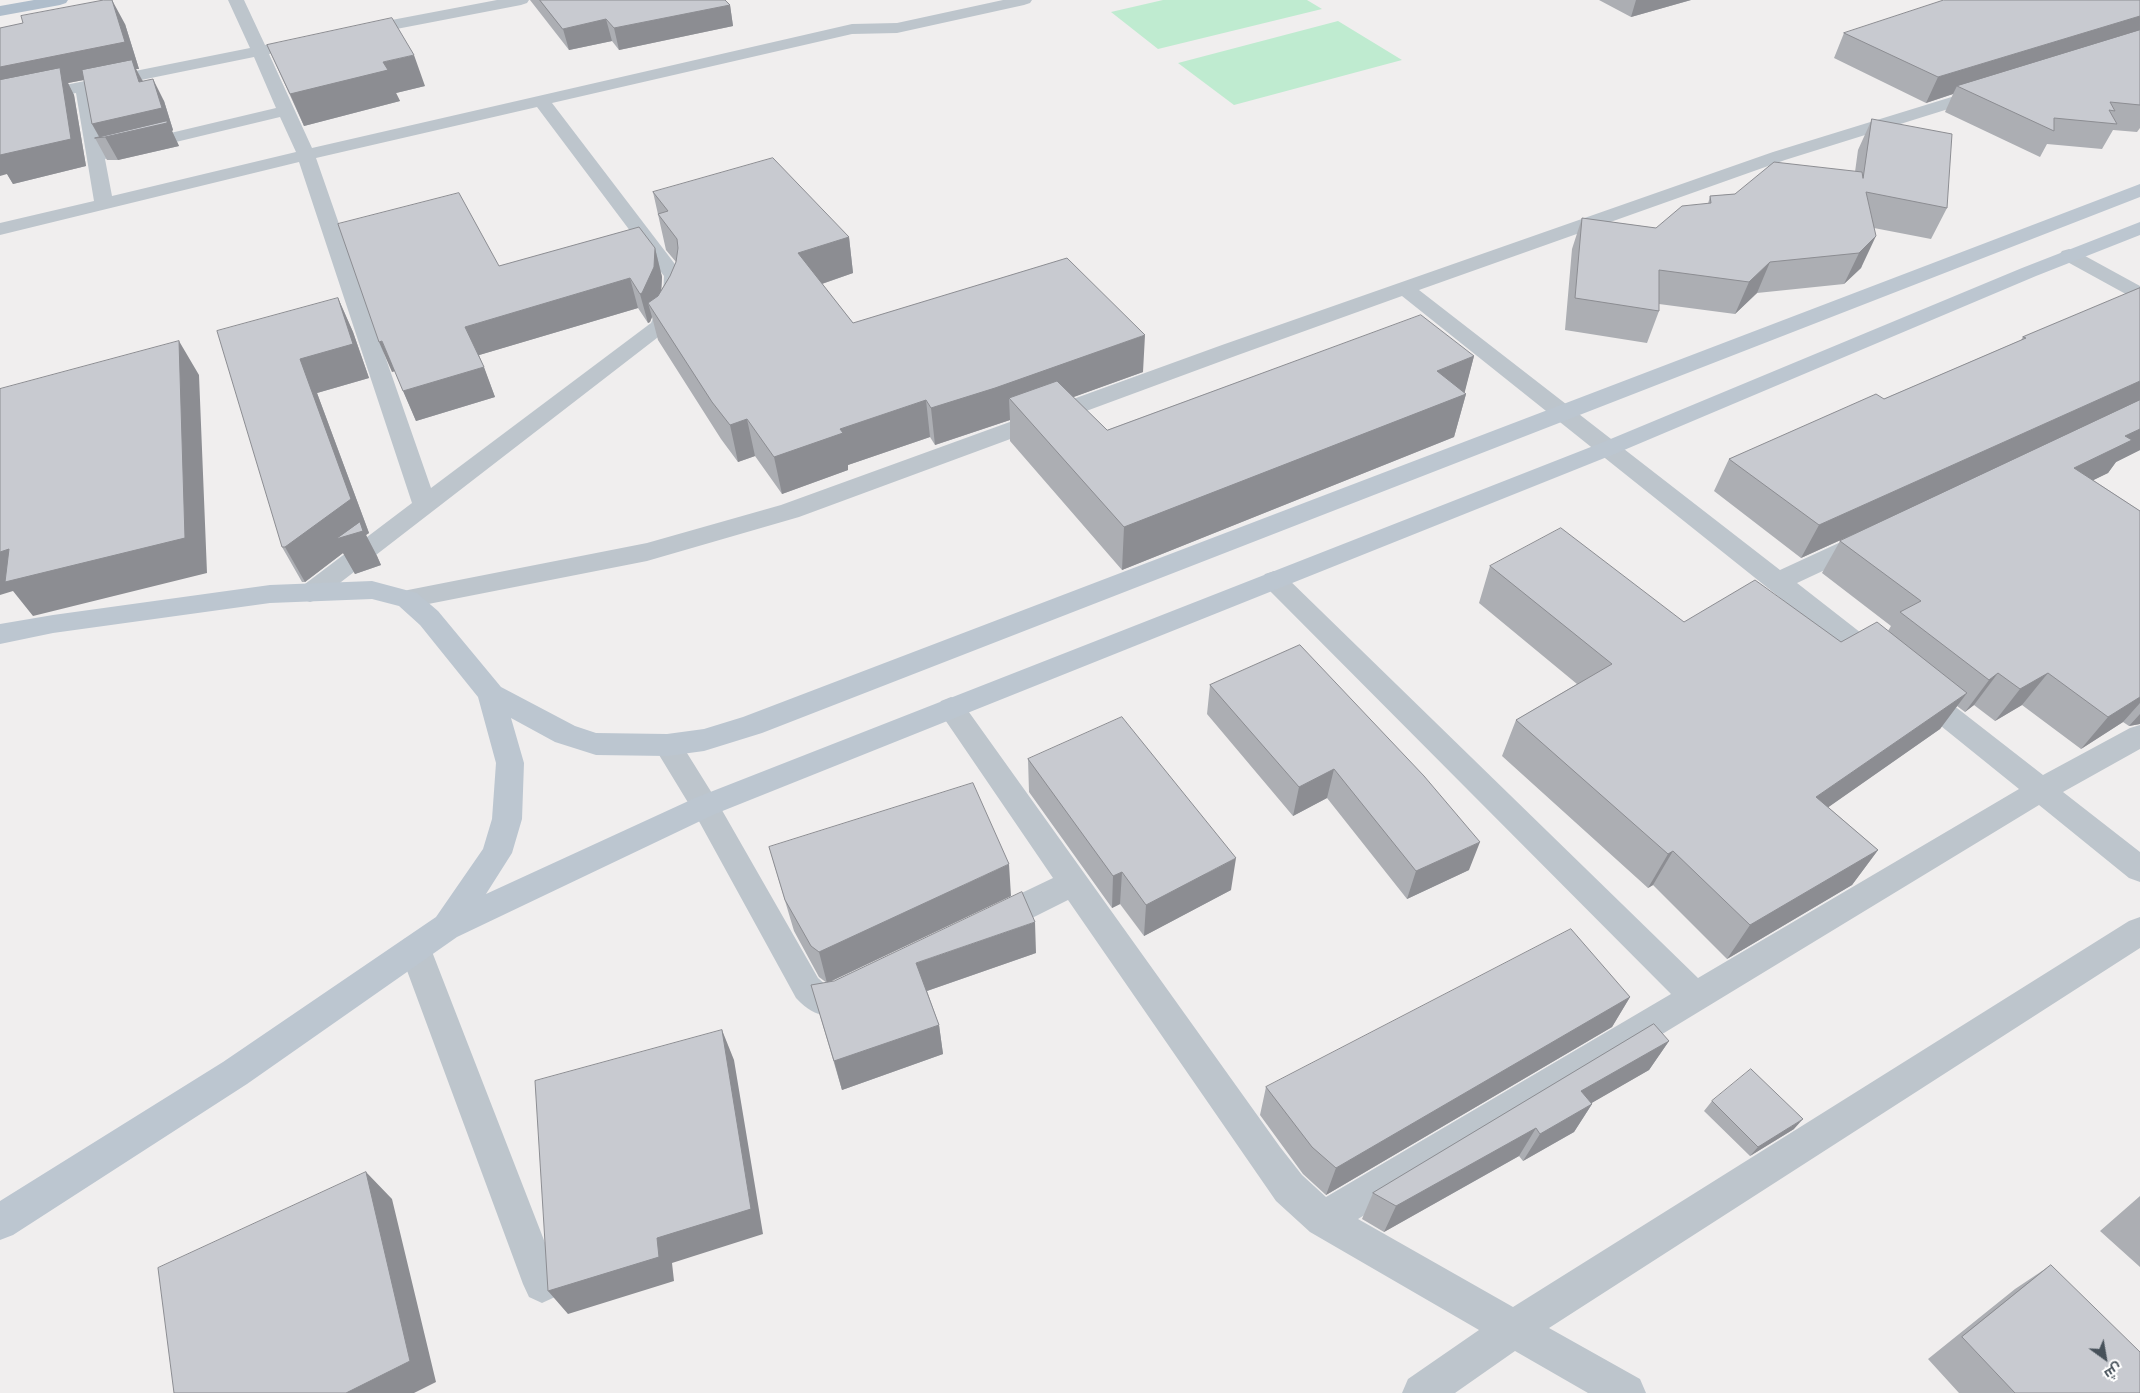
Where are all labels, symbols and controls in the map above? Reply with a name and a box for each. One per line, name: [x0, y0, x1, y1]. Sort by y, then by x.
north arrow: [2080, 1333, 2130, 1383]
text: ش: [2102, 1360, 2124, 1381]

